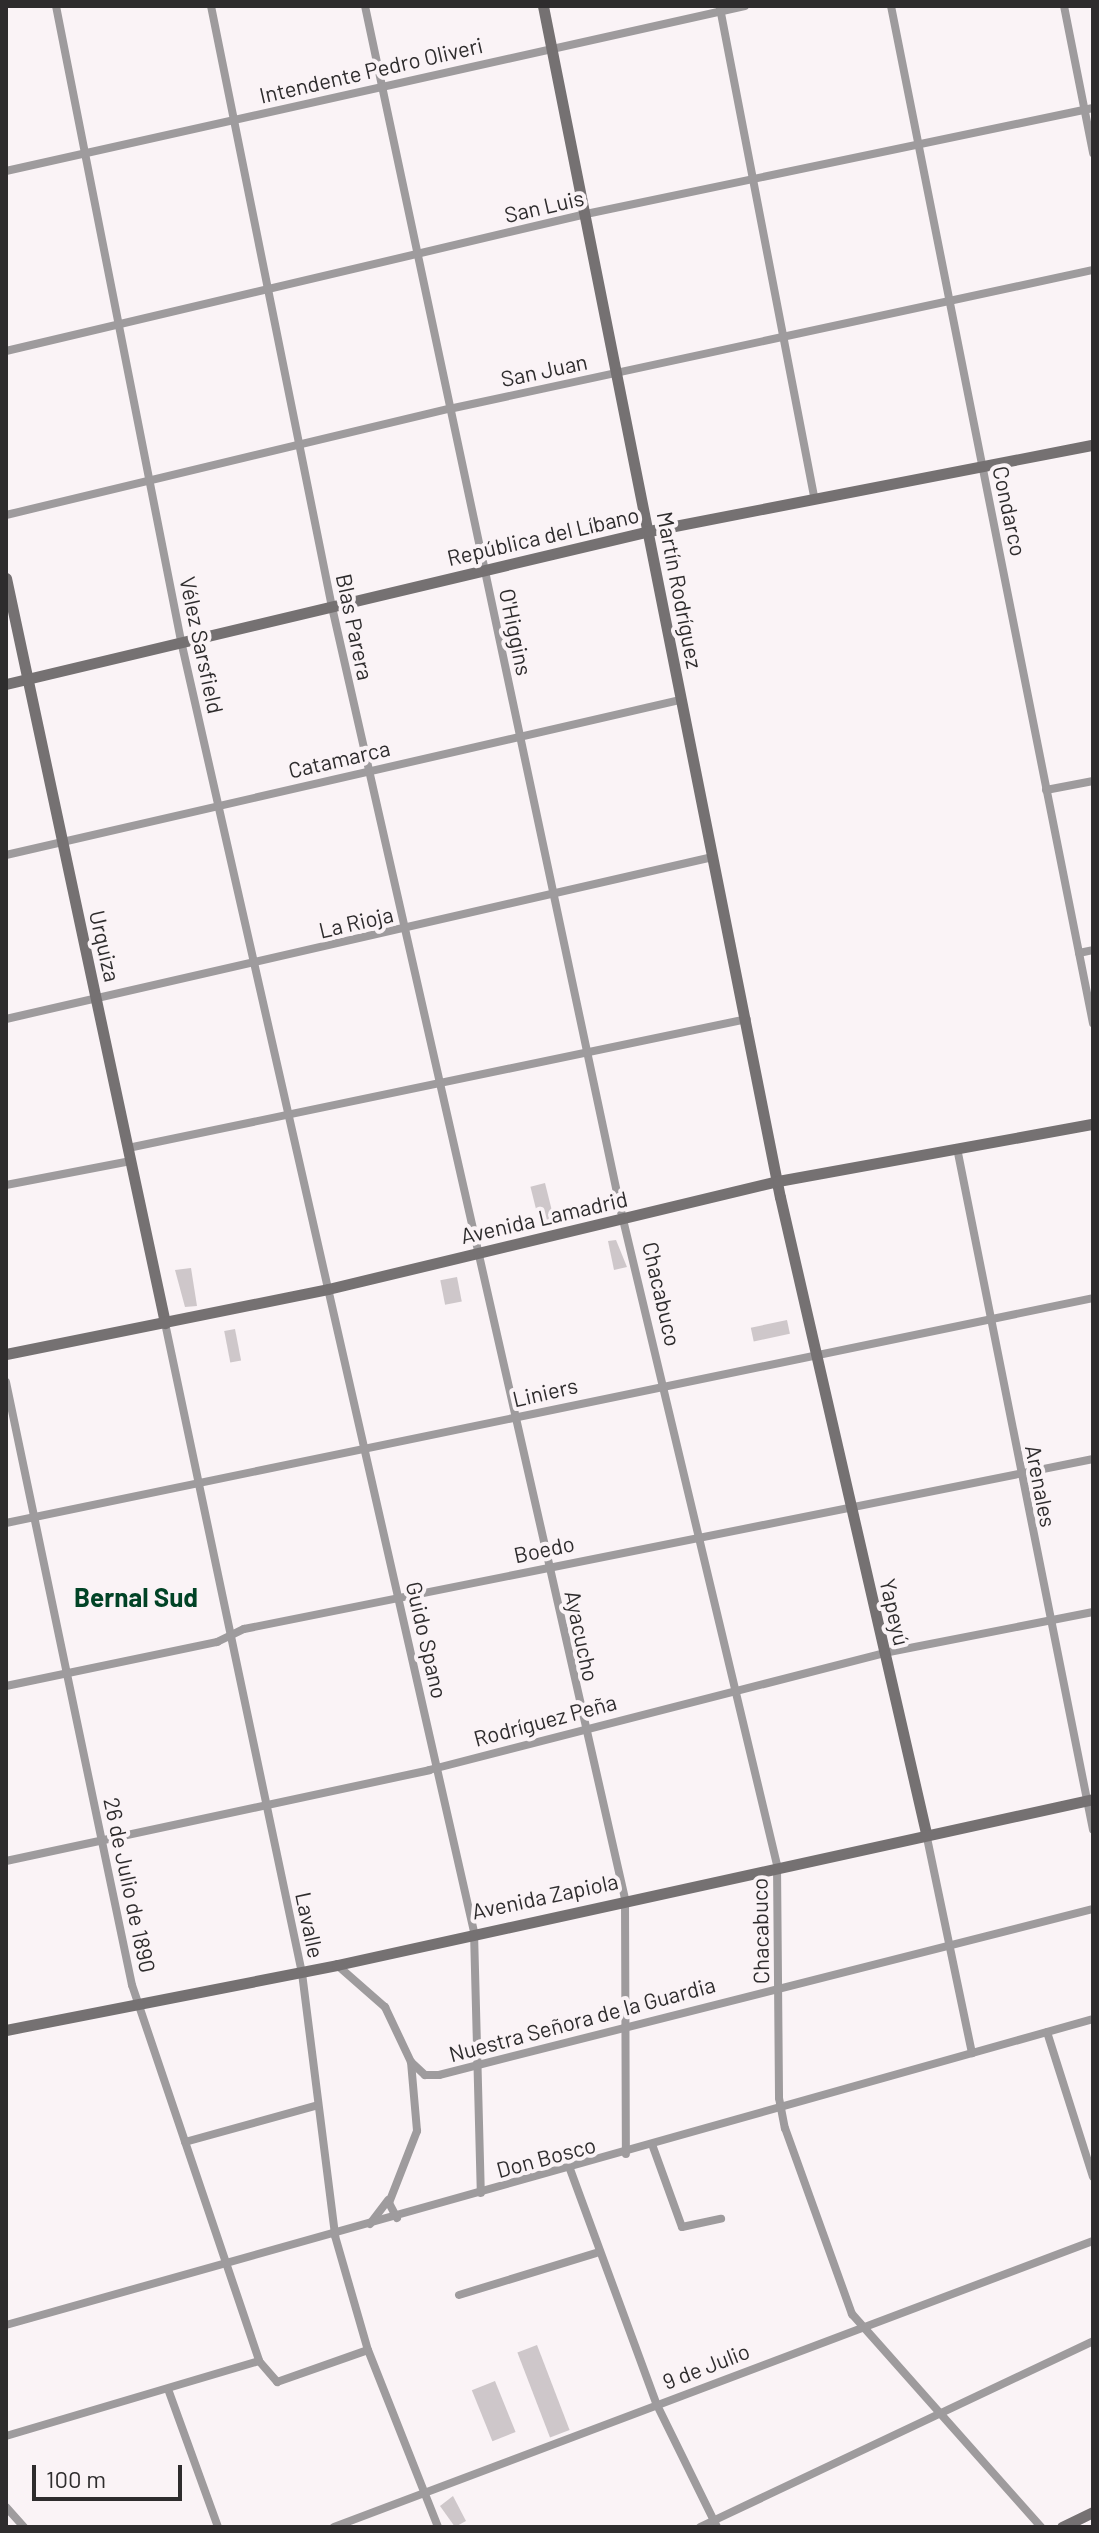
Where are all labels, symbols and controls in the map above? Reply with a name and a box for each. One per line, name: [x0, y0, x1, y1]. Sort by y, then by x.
street label: Intendente Pedro Oliveri: [257, 31, 485, 109]
street label: San Luis: [502, 184, 586, 228]
street label: San Juan: [498, 348, 590, 392]
street label: Condarco: [988, 463, 1032, 559]
street label: República del Líbano: [444, 501, 642, 571]
street label: Martín Rodríguez: [652, 509, 708, 671]
street label: Blas Parera: [331, 571, 379, 683]
street label: Vélez Sarsfield: [175, 574, 229, 716]
street label: O'Higgins: [494, 586, 538, 678]
street label: Catamarca: [286, 734, 392, 784]
street label: La Rioja: [316, 901, 396, 943]
street label: Urquiza: [84, 908, 126, 984]
street label: Avenida Lamadrid: [458, 1185, 630, 1249]
street label: Chacabuco: [637, 1239, 687, 1349]
street label: Liniers: [510, 1372, 580, 1412]
street label: Arenales: [1020, 1443, 1062, 1529]
street label: Boedo: [511, 1530, 577, 1568]
street label: Yapeyú: [874, 1576, 916, 1648]
street label: Guido Spano: [401, 1579, 453, 1701]
district label: Bernal Sud: [74, 1581, 198, 1613]
street label: Ayacucho: [559, 1588, 605, 1684]
street label: Rodríguez Peña: [471, 1688, 619, 1752]
street label: 26 de Julio de 1890: [99, 1795, 161, 1975]
street label: Avenida Zapiola: [469, 1868, 621, 1924]
street label: Chacabuco: [746, 1878, 774, 1984]
street label: Lavalle: [290, 1890, 330, 1960]
street label: Nuestra Señora de la Guardia: [446, 1971, 718, 2067]
street label: Don Bosco: [494, 2131, 598, 2183]
street label: 9 de Julio: [659, 2337, 753, 2395]
scale bar: [36, 2449, 186, 2499]
text: 100 m: [46, 2464, 106, 2493]

